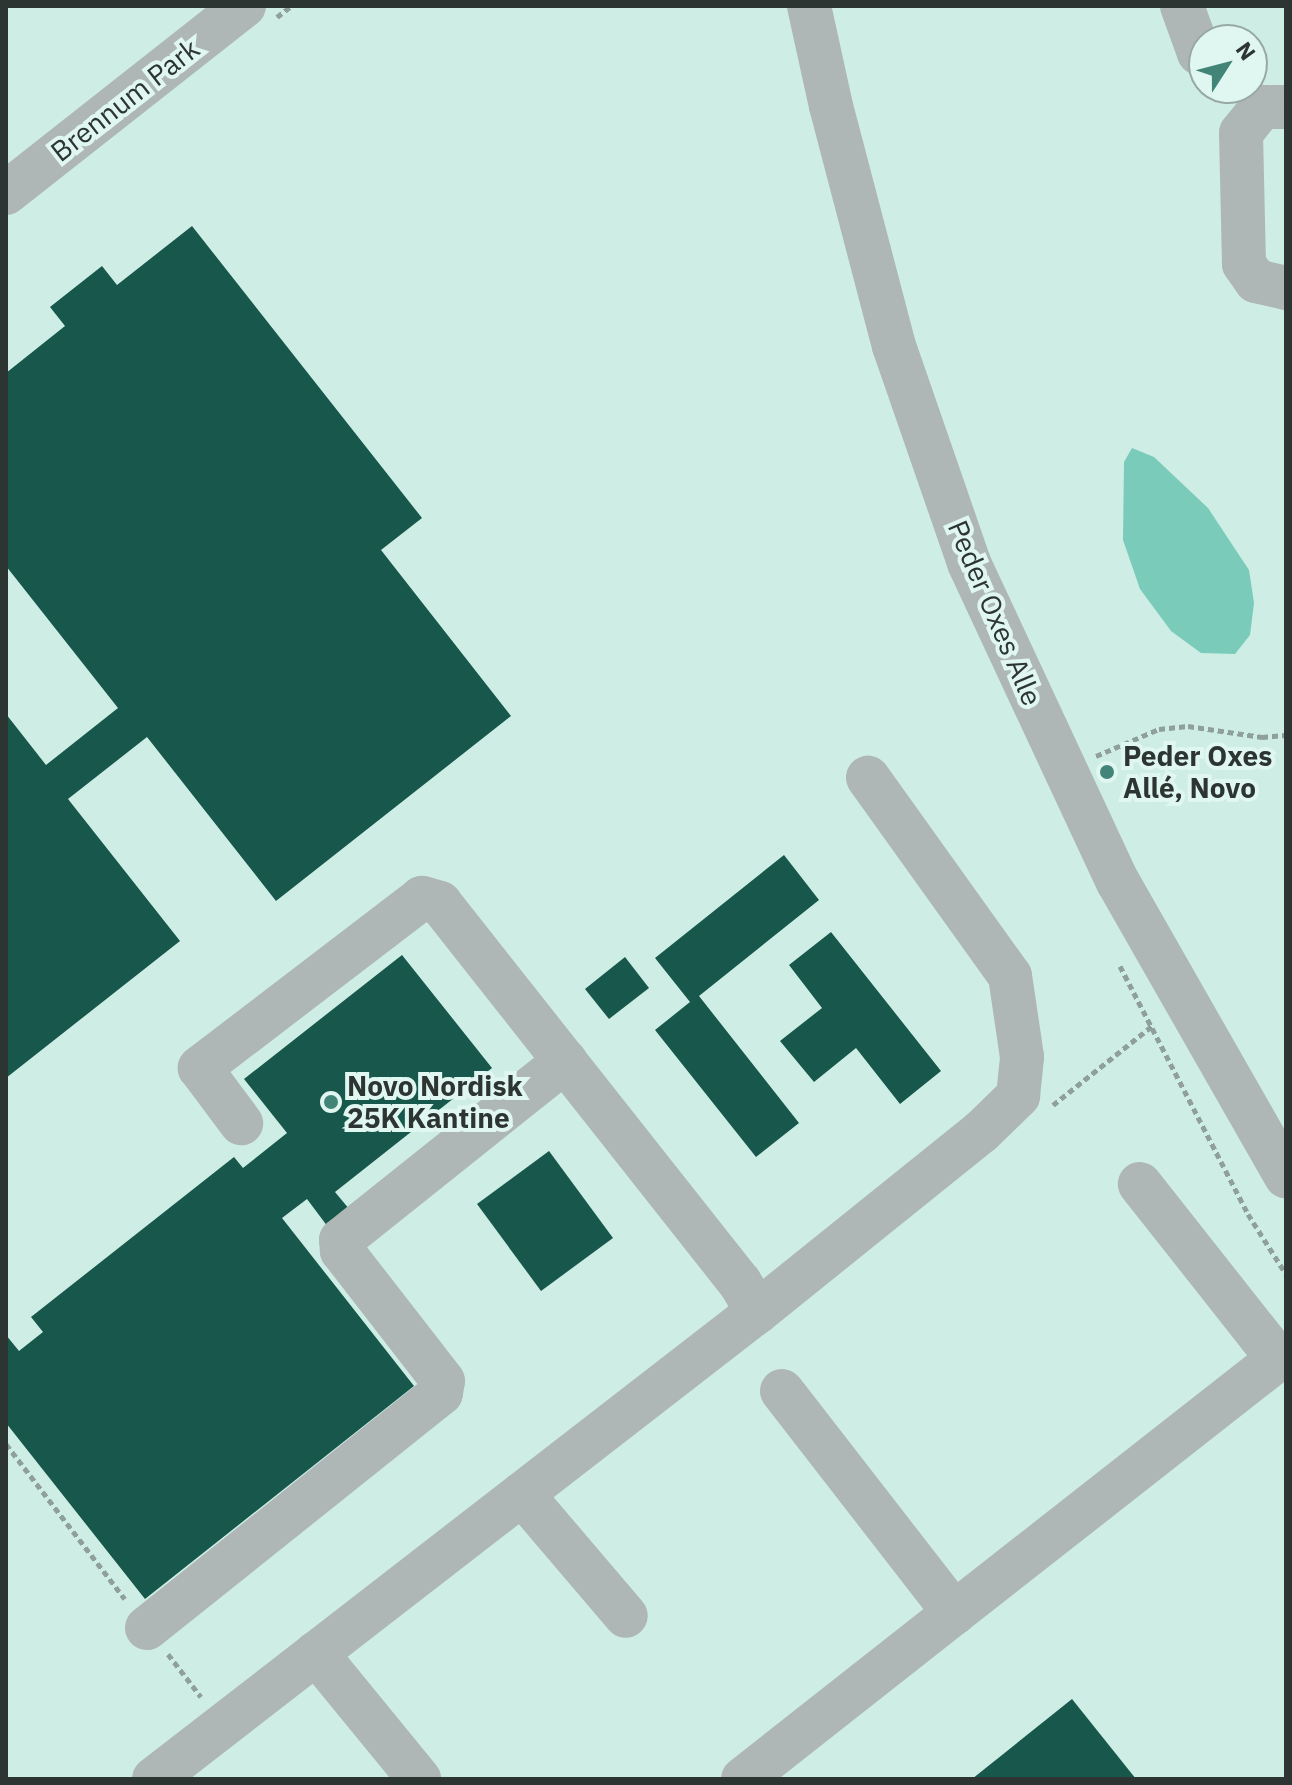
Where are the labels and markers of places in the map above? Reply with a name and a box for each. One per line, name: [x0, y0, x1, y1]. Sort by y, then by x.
place label: Peder Oxes Allé, Novo: [1123, 739, 1272, 805]
marker: Peder Oxes Allé, Novo: [1098, 763, 1116, 781]
place label: Novo Nordisk 25K Kantine: [347, 1069, 523, 1135]
marker: Novo Nordisk 25K Kantine: [322, 1093, 340, 1111]

